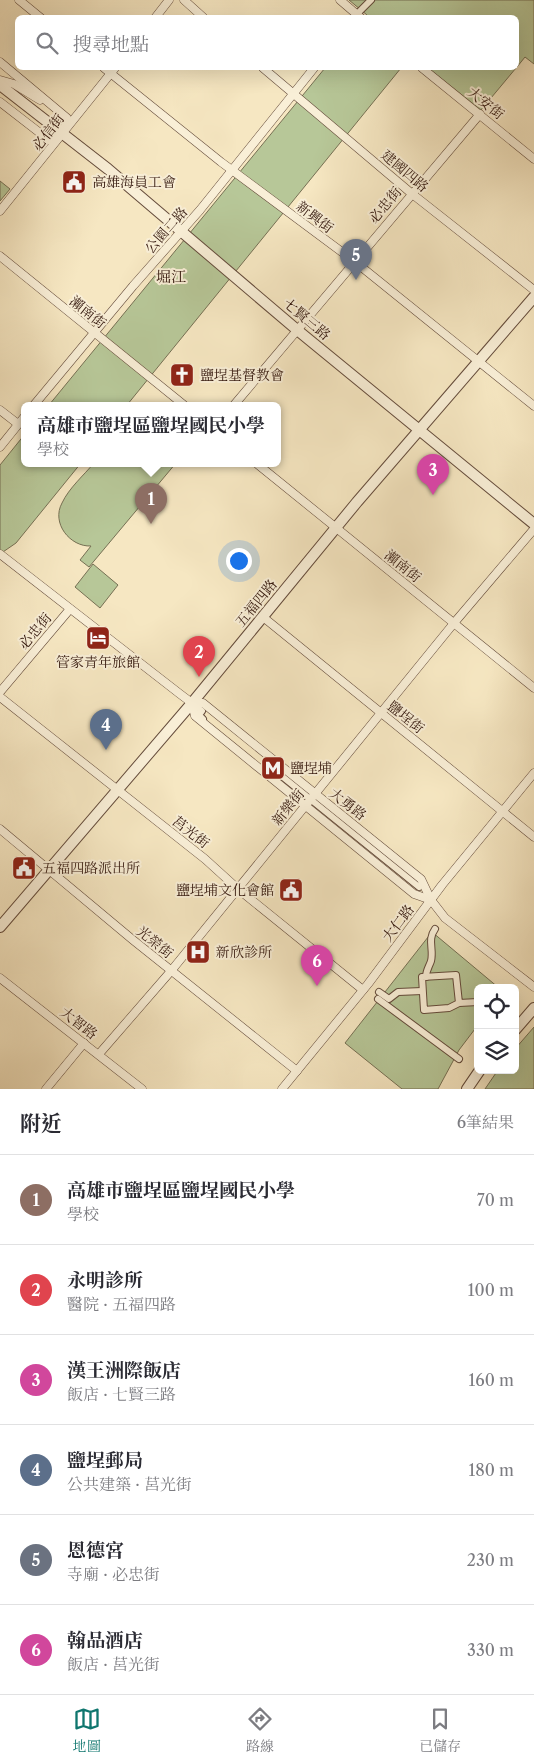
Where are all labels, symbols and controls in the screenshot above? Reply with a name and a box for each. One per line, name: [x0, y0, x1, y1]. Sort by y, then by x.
search box: [15, 15, 519, 70]
icon: search: [33, 29, 61, 57]
text: 搜尋地點: [73, 33, 149, 56]
street label: 大安街: [464, 83, 508, 123]
street label: 必信街: [28, 110, 68, 154]
street label: 建國四路: [378, 146, 432, 196]
public building icon: 高雄海員工會: [61, 169, 87, 195]
place label: 高雄海員工會: [92, 173, 176, 191]
street label: 必忠街: [365, 183, 405, 227]
street label: 新興街: [293, 197, 337, 237]
street label: 公園二路: [141, 203, 191, 257]
pin: 5: [340, 239, 372, 280]
district label: 堀江: [156, 267, 186, 286]
street label: 瀨南街: [66, 292, 110, 332]
street label: 七賢三路: [280, 294, 334, 344]
church icon: 鹽埕基督教會: [169, 362, 195, 388]
place label: 鹽埕基督教會: [200, 366, 284, 384]
popup: [21, 402, 281, 467]
text: 高雄市鹽埕區鹽埕國民小學: [37, 414, 265, 437]
text: 學校: [37, 439, 69, 459]
pin: 3: [417, 454, 449, 495]
pin: 1: [135, 483, 167, 524]
street label: 瀨南街: [381, 546, 425, 586]
your location: [226, 548, 252, 574]
street label: 五福四路: [231, 576, 281, 630]
street label: 必忠街: [15, 609, 55, 653]
hotel icon: 管家青年旅館: [85, 625, 111, 651]
pin: 2: [183, 636, 215, 677]
place label: 管家青年旅館: [56, 653, 140, 671]
street label: 鹽埕街: [384, 697, 428, 737]
pin: 4: [90, 709, 122, 750]
metro station icon: 鹽埕埔: [260, 755, 286, 781]
place label: 鹽埕埔: [290, 759, 332, 777]
street label: 大勇路: [326, 784, 370, 824]
street label: 新樂街: [268, 785, 308, 829]
street label: 莒光街: [169, 812, 213, 852]
public building icon: 五福四路派出所: [11, 855, 37, 881]
place label: 五福四路派出所: [42, 859, 140, 877]
public building icon: 鹽埕埔文化會館: [278, 877, 304, 903]
place label: 鹽埕埔文化會館: [176, 881, 274, 899]
street label: 大仁路: [378, 901, 418, 945]
street label: 光榮街: [133, 922, 177, 962]
hospital icon: 新欣診所: [185, 939, 211, 965]
place label: 新欣診所: [216, 943, 272, 961]
pin: 6: [301, 945, 333, 986]
map controls: [474, 984, 519, 1074]
button: locate: [474, 984, 519, 1029]
street label: 大智路: [57, 1003, 101, 1043]
button: layers: [474, 1029, 519, 1074]
text: 附近: [20, 1111, 62, 1136]
text: 6筆結果: [457, 1112, 514, 1132]
text: 高雄市鹽埕區鹽埕國民小學: [67, 1179, 295, 1202]
text: 1: [32, 1190, 40, 1210]
text: 70 m: [477, 1190, 514, 1210]
text: 學校: [67, 1204, 99, 1224]
text: 永明診所: [67, 1269, 143, 1292]
text: 2: [31, 1280, 41, 1300]
text: 100 m: [468, 1280, 514, 1300]
text: 醫院 · 五福四路: [67, 1294, 176, 1314]
text: 漢王洲際飯店: [67, 1359, 181, 1382]
text: 3: [31, 1370, 41, 1390]
text: 160 m: [469, 1370, 514, 1390]
text: 飯店 · 七賢三路: [67, 1384, 176, 1404]
text: 鹽埕郵局: [67, 1449, 143, 1472]
text: 4: [31, 1460, 41, 1480]
text: 180 m: [468, 1460, 514, 1480]
text: 公共建築 · 莒光街: [67, 1474, 192, 1494]
text: 恩德宮: [67, 1539, 124, 1562]
text: 5: [32, 1550, 40, 1570]
text: 230 m: [467, 1550, 514, 1570]
text: 寺廟 · 必忠街: [67, 1564, 160, 1584]
text: 翰品酒店: [67, 1629, 143, 1652]
text: 6: [31, 1640, 41, 1660]
text: 330 m: [467, 1640, 514, 1660]
text: 飯店 · 莒光街: [67, 1654, 160, 1674]
tab: 地圖: [73, 1705, 101, 1755]
tab: 路線: [246, 1705, 274, 1755]
tab: 已儲存: [419, 1705, 461, 1755]

